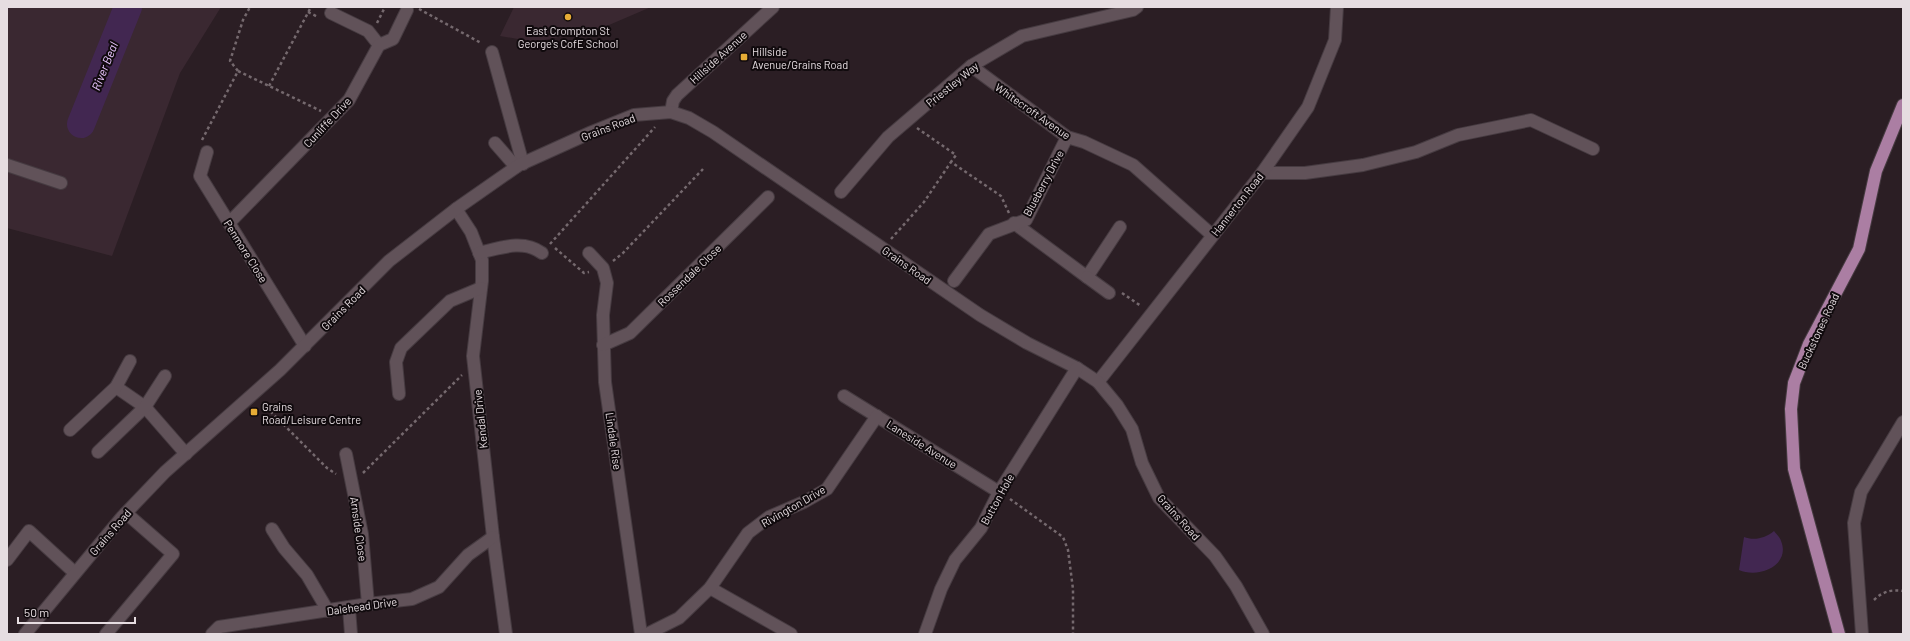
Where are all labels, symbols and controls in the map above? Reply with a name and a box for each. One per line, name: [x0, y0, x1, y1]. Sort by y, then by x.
marker: East Crompton St George's CofE School: [563, 12, 573, 22]
place label: East Crompton St George's CofE School: [518, 24, 618, 50]
street label: Hillside Avenue: [687, 28, 749, 86]
water label: River Beal: [88, 40, 120, 92]
place label: Hillside Avenue/Grains Road: [752, 45, 848, 71]
marker: Hillside Avenue/Grains Road: [739, 52, 749, 62]
street label: Priestley Way: [923, 59, 981, 109]
street label: Whitecroft Avenue: [993, 80, 1073, 142]
street label: Cunliffe Drive: [301, 94, 354, 150]
street label: Grains Road: [579, 111, 637, 143]
street label: Blueberry Drive: [1020, 148, 1066, 218]
street label: Hannerton Road: [1208, 170, 1266, 238]
street label: Penmore Close: [222, 217, 271, 285]
street label: Rossendale Close: [654, 241, 724, 309]
street label: Grains Road: [880, 243, 934, 287]
street label: Grains Road: [318, 283, 368, 333]
street label: Buckstones Road: [1795, 291, 1841, 371]
street label: Kendal Drive: [470, 389, 490, 449]
place label: Grains Road/Leisure Centre: [262, 400, 361, 426]
marker: Grains Road/Leisure Centre: [249, 407, 259, 417]
street label: Lindale Rise: [604, 411, 624, 471]
street label: Laneside Avenue: [884, 417, 960, 471]
street label: Button Hole: [978, 471, 1016, 527]
street label: Rivington Drive: [759, 482, 827, 530]
street label: Grains Road: [1155, 492, 1203, 542]
street label: Arnside Close: [348, 496, 370, 562]
street label: Grains Road: [86, 506, 134, 558]
street label: Dalehead Drive: [326, 595, 398, 617]
scale bar: [18, 599, 135, 625]
text: 50 m: [24, 605, 49, 619]

